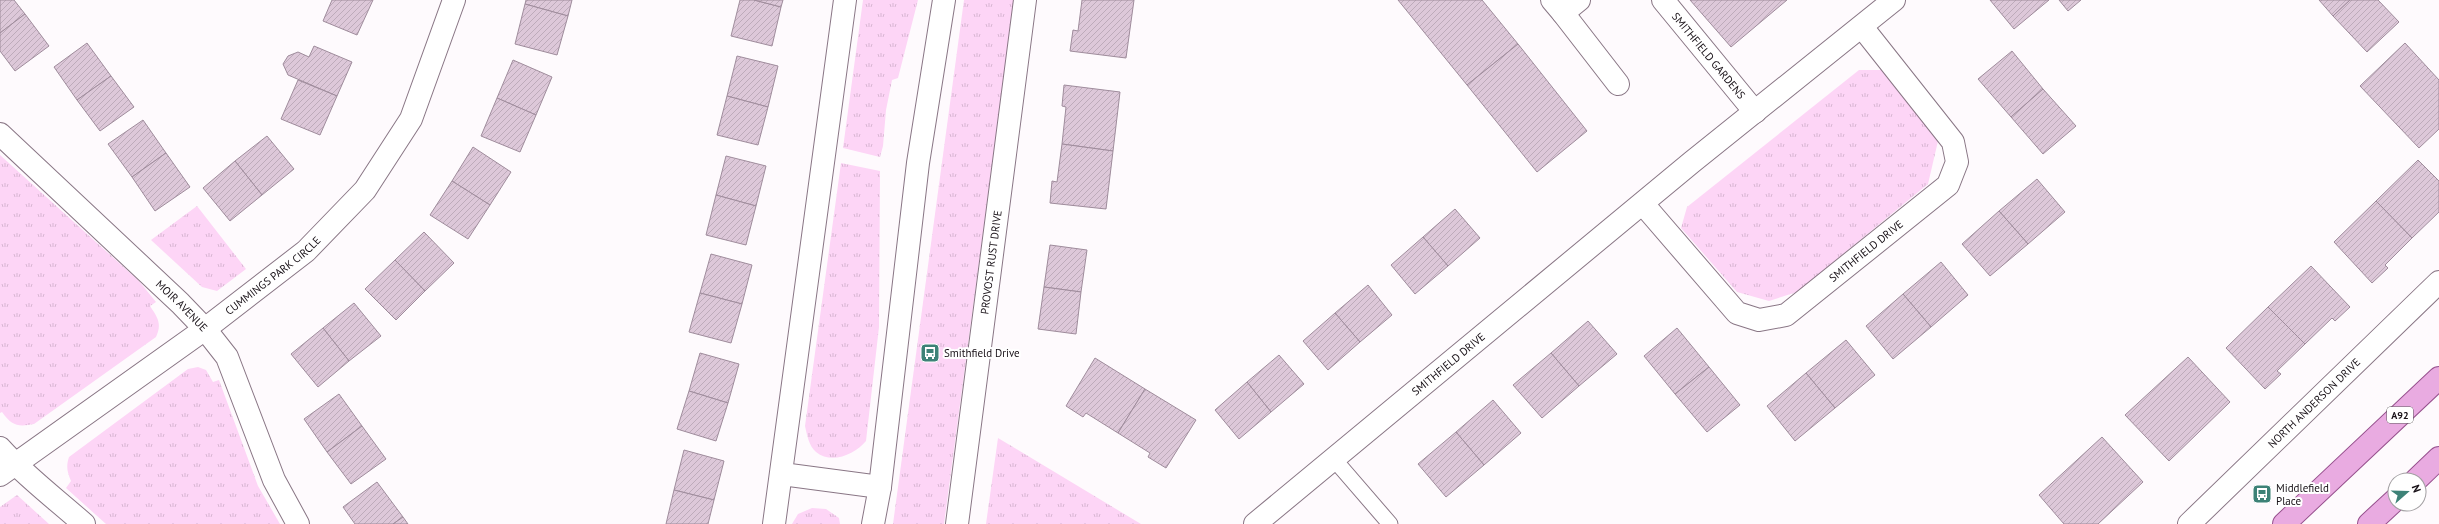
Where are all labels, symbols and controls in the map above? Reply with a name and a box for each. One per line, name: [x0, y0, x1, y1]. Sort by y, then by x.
street label: SMITHFIELD GARDENS: [1669, 9, 1748, 102]
street label: PROVOST RUST DRIVE: [977, 209, 1005, 315]
street label: SMITHFIELD DRIVE: [1826, 217, 1906, 285]
street label: CUMMINGS PARK CIRCLE: [222, 233, 323, 318]
street label: MOIR AVENUE: [153, 277, 211, 334]
street label: SMITHFIELD DRIVE: [1409, 329, 1488, 398]
bus stop icon: Smithfield Drive: [919, 342, 941, 364]
place label: Smithfield Drive: [944, 346, 1020, 360]
street label: NORTH ANDERSON DRIVE: [2265, 355, 2363, 451]
road number: A92: [2387, 407, 2413, 423]
north arrow: [2387, 472, 2427, 512]
place label: Middlefield Place: [2276, 481, 2329, 508]
bus stop icon: Middlefield Place: [2251, 483, 2273, 505]
text: N: [2409, 483, 2424, 494]

